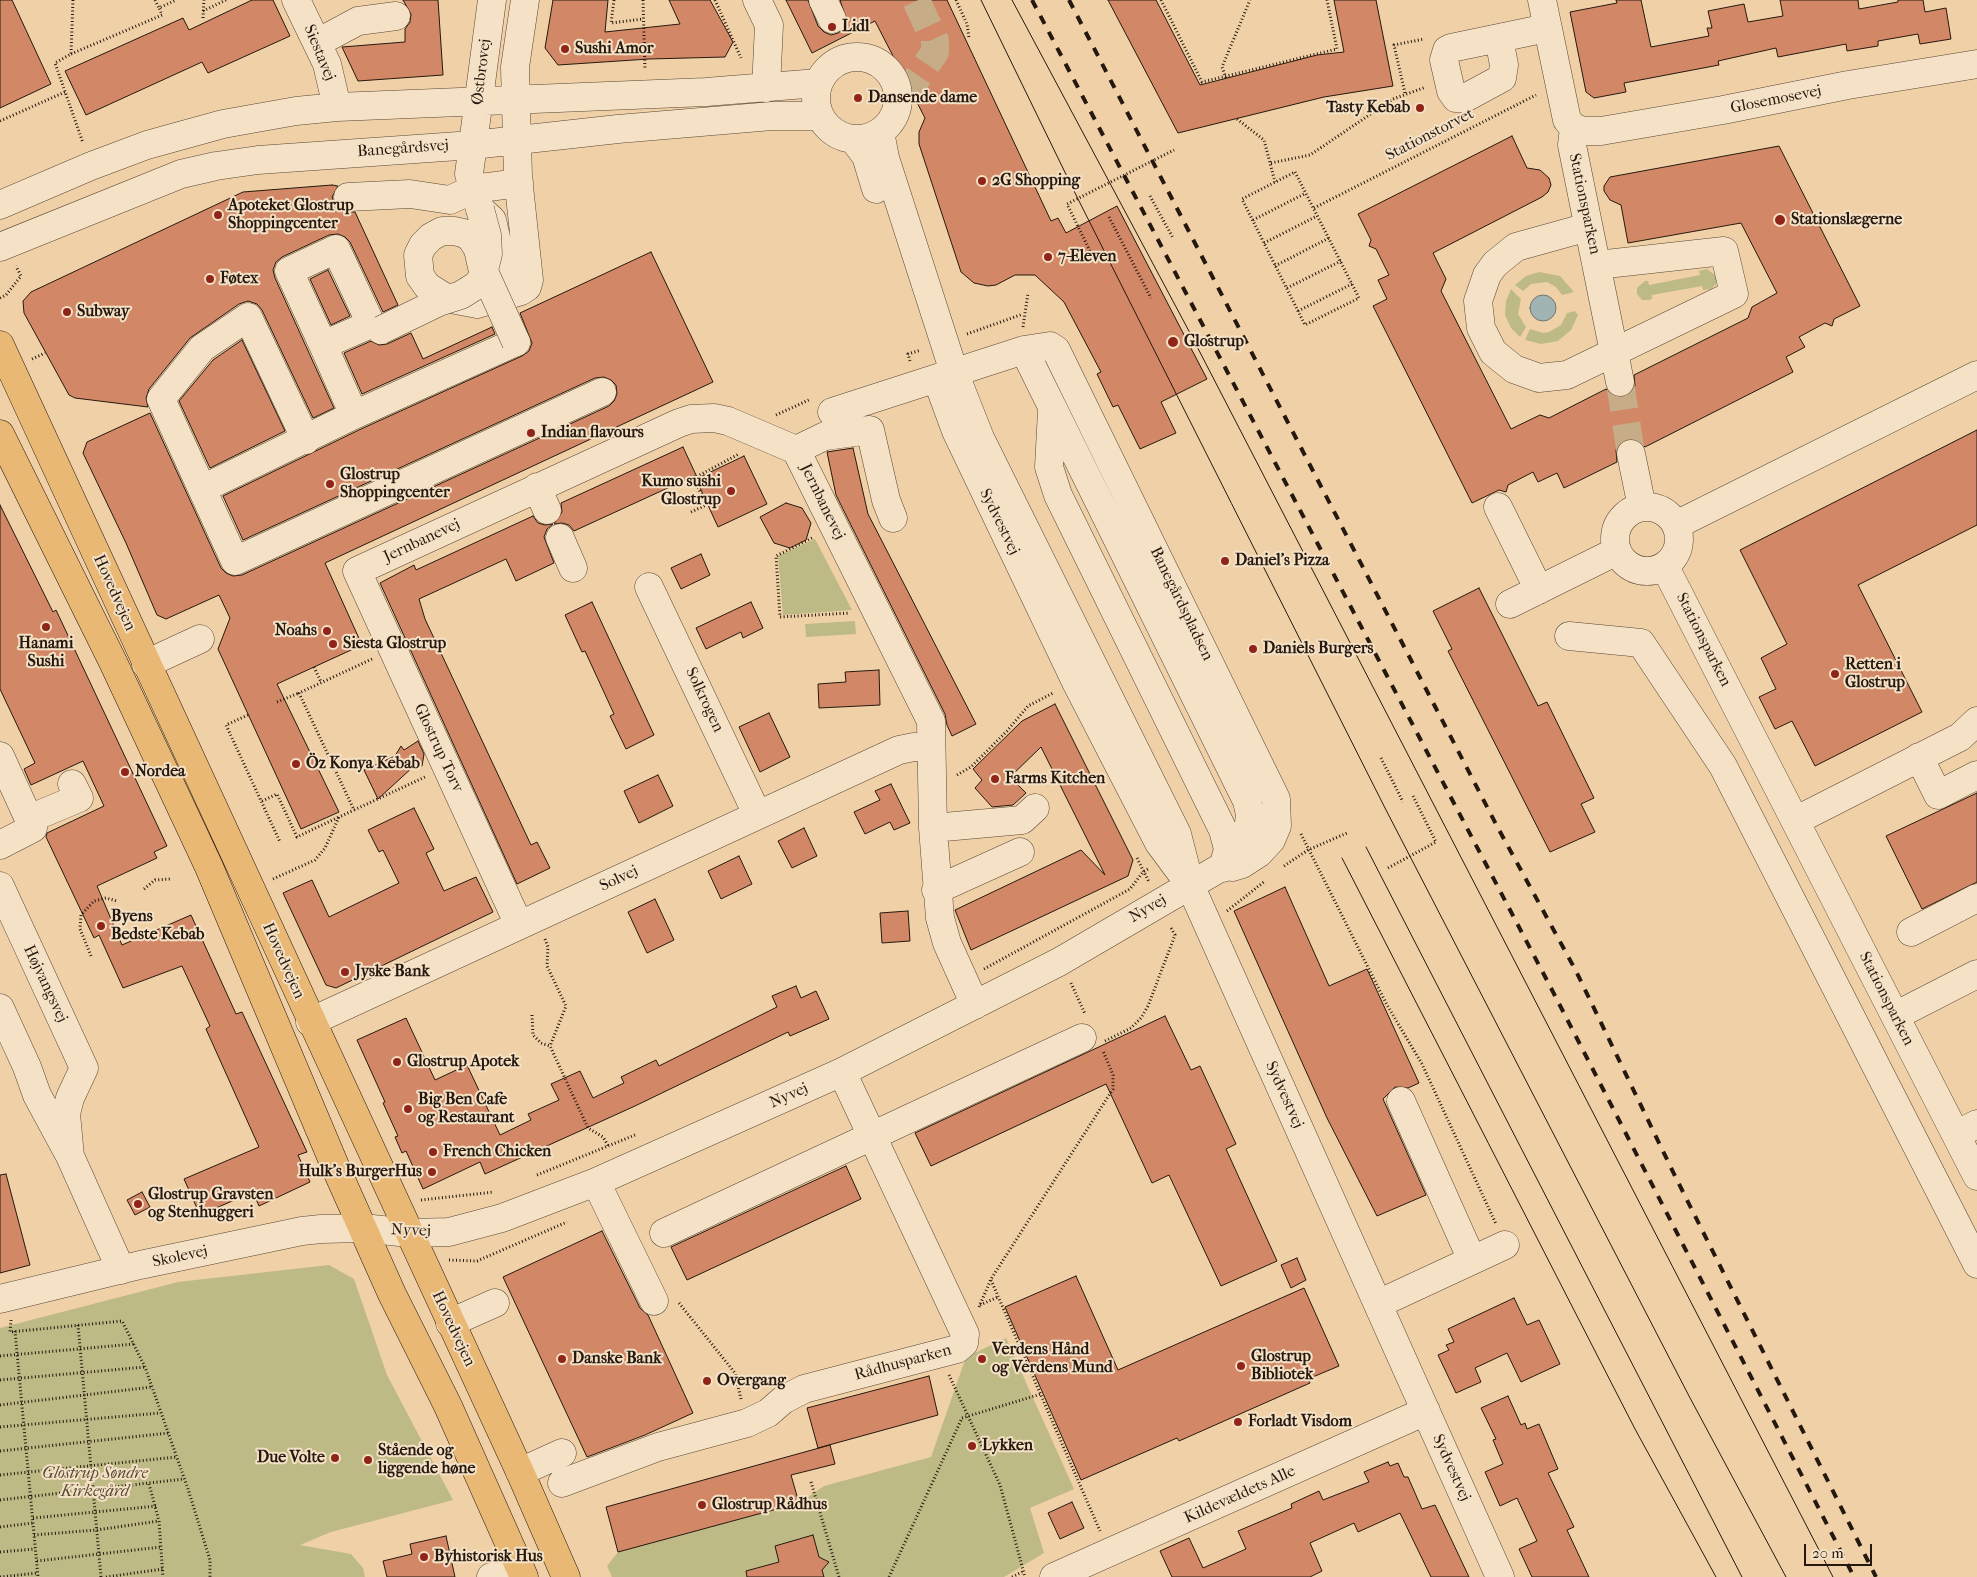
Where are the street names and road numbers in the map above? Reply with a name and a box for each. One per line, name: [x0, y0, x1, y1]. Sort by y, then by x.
street label: Siestavej: [299, 22, 339, 84]
street label: Østbrovej: [468, 38, 496, 106]
street label: Glosemosevej: [1729, 82, 1823, 118]
street label: Stationstorvet: [1383, 104, 1477, 166]
street label: Banegårdsvej: [357, 136, 449, 162]
street label: Stationsparken: [1564, 152, 1604, 256]
street label: Jernbanevej: [795, 461, 849, 543]
street label: Sydvestvej: [975, 486, 1023, 558]
street label: Jernbanevej: [381, 515, 463, 567]
street label: Banegårdspladsen: [1145, 544, 1217, 664]
street label: Hovedvejen: [89, 552, 139, 634]
street label: Stationsparken: [1671, 590, 1735, 690]
street label: Solkrogen: [681, 664, 727, 736]
street label: Glostrup Torv: [409, 701, 467, 795]
street label: Solvej: [597, 862, 641, 896]
street label: Nyvej: [1126, 891, 1170, 927]
street label: Hovedvejen: [258, 920, 308, 1002]
street label: Højvangsvej: [19, 942, 71, 1026]
street label: Stationsparken: [1854, 949, 1918, 1049]
street label: Sydvestvej: [1261, 1058, 1307, 1132]
street label: Nyvej: [767, 1079, 811, 1113]
street label: Nyvej: [391, 1221, 431, 1241]
street label: Skolevej: [151, 1242, 209, 1272]
street label: Hovedvejen: [427, 1288, 479, 1370]
street label: Rådhusparken: [852, 1341, 954, 1385]
street label: Sydvestvej: [1428, 1431, 1474, 1505]
street label: Kildevældets Alle: [1182, 1462, 1298, 1528]

